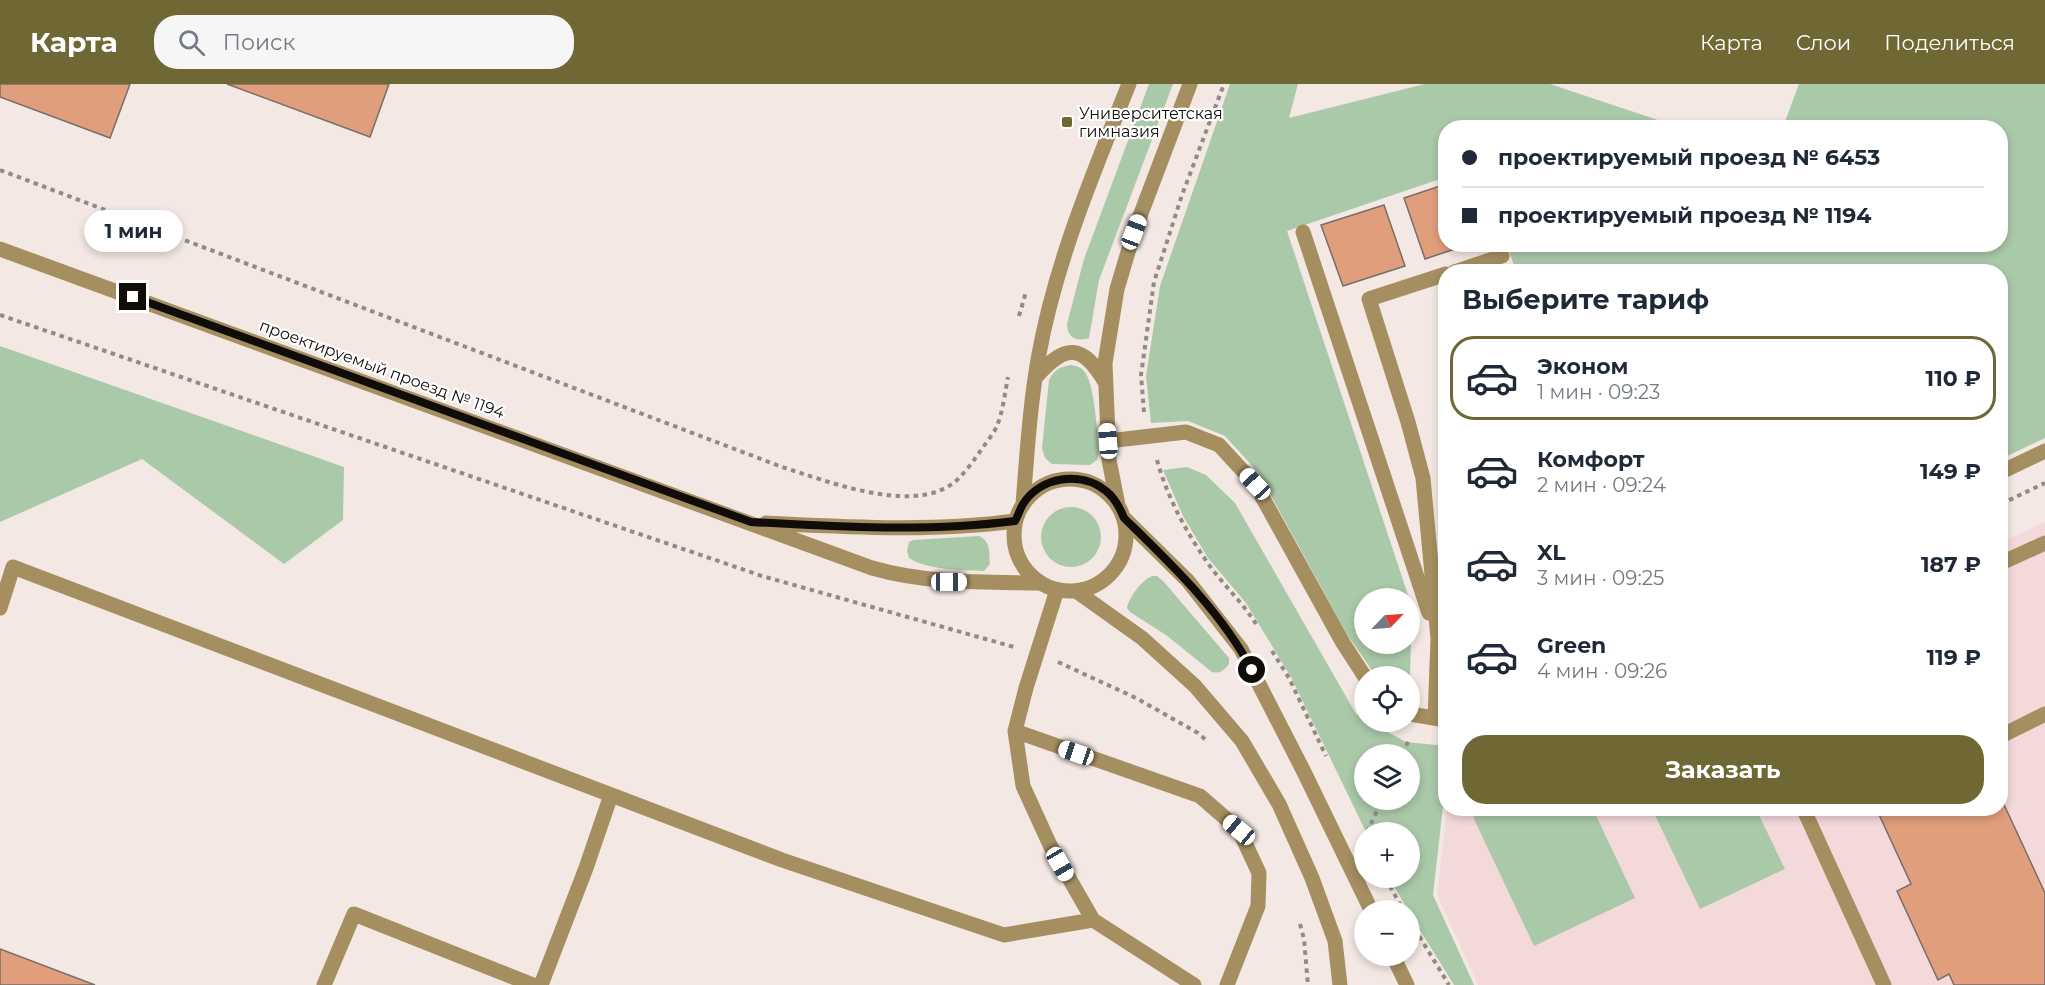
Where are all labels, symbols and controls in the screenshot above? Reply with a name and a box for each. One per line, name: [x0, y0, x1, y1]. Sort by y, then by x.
search box: [154, 15, 574, 69]
text: Карта: [30, 25, 118, 59]
icon: search: [175, 26, 208, 59]
text: Поиск: [223, 29, 295, 56]
text: Карта: [1700, 30, 1763, 55]
text: Слои: [1796, 30, 1851, 55]
text: Поделиться: [1884, 30, 2015, 55]
place label: Университетская гимназия: [1079, 104, 1223, 141]
marker: Университетская гимназия: [1060, 115, 1074, 129]
text: проектируемый проезд № 6453: [1498, 144, 1880, 171]
text: проектируемый проезд № 1194: [1498, 202, 1872, 229]
callout: 1 мин: [84, 210, 182, 252]
car: [1119, 212, 1149, 252]
text: 1 мин: [105, 219, 162, 243]
route end: [119, 283, 146, 310]
text: Выберите тариф: [1462, 283, 1709, 316]
street label: проектируемый проезд № 1194: [257, 316, 508, 422]
icon: car: [1465, 351, 1519, 405]
text: Эконом: [1537, 353, 1628, 380]
text: 110 ₽: [1926, 365, 1981, 392]
text: 1 мин · 09:23: [1537, 380, 1660, 404]
car: [1098, 422, 1118, 460]
icon: car: [1465, 444, 1519, 498]
text: Комфорт: [1537, 446, 1645, 473]
text: 149 ₽: [1920, 458, 1981, 485]
car: [1236, 465, 1274, 503]
text: 2 мин · 09:24: [1537, 473, 1666, 497]
icon: car: [1465, 537, 1519, 591]
text: XL: [1537, 539, 1566, 566]
text: 187 ₽: [1921, 551, 1981, 578]
text: 3 мин · 09:25: [1537, 566, 1664, 590]
car: [931, 573, 967, 591]
north arrow: [1354, 588, 1420, 654]
map controls: [1354, 588, 1420, 966]
icon: car: [1465, 630, 1519, 684]
text: Green: [1537, 632, 1606, 659]
text: 119 ₽: [1926, 644, 1981, 671]
route start: [1238, 656, 1265, 683]
text: 4 мин · 09:26: [1537, 659, 1667, 683]
button: locate: [1354, 666, 1420, 732]
button: Заказать: [1462, 735, 1984, 804]
car: [1056, 739, 1096, 767]
button: layers: [1354, 744, 1420, 810]
car: [1219, 812, 1259, 848]
button: +: [1354, 822, 1420, 888]
car: [1043, 844, 1077, 884]
button: −: [1354, 900, 1420, 966]

